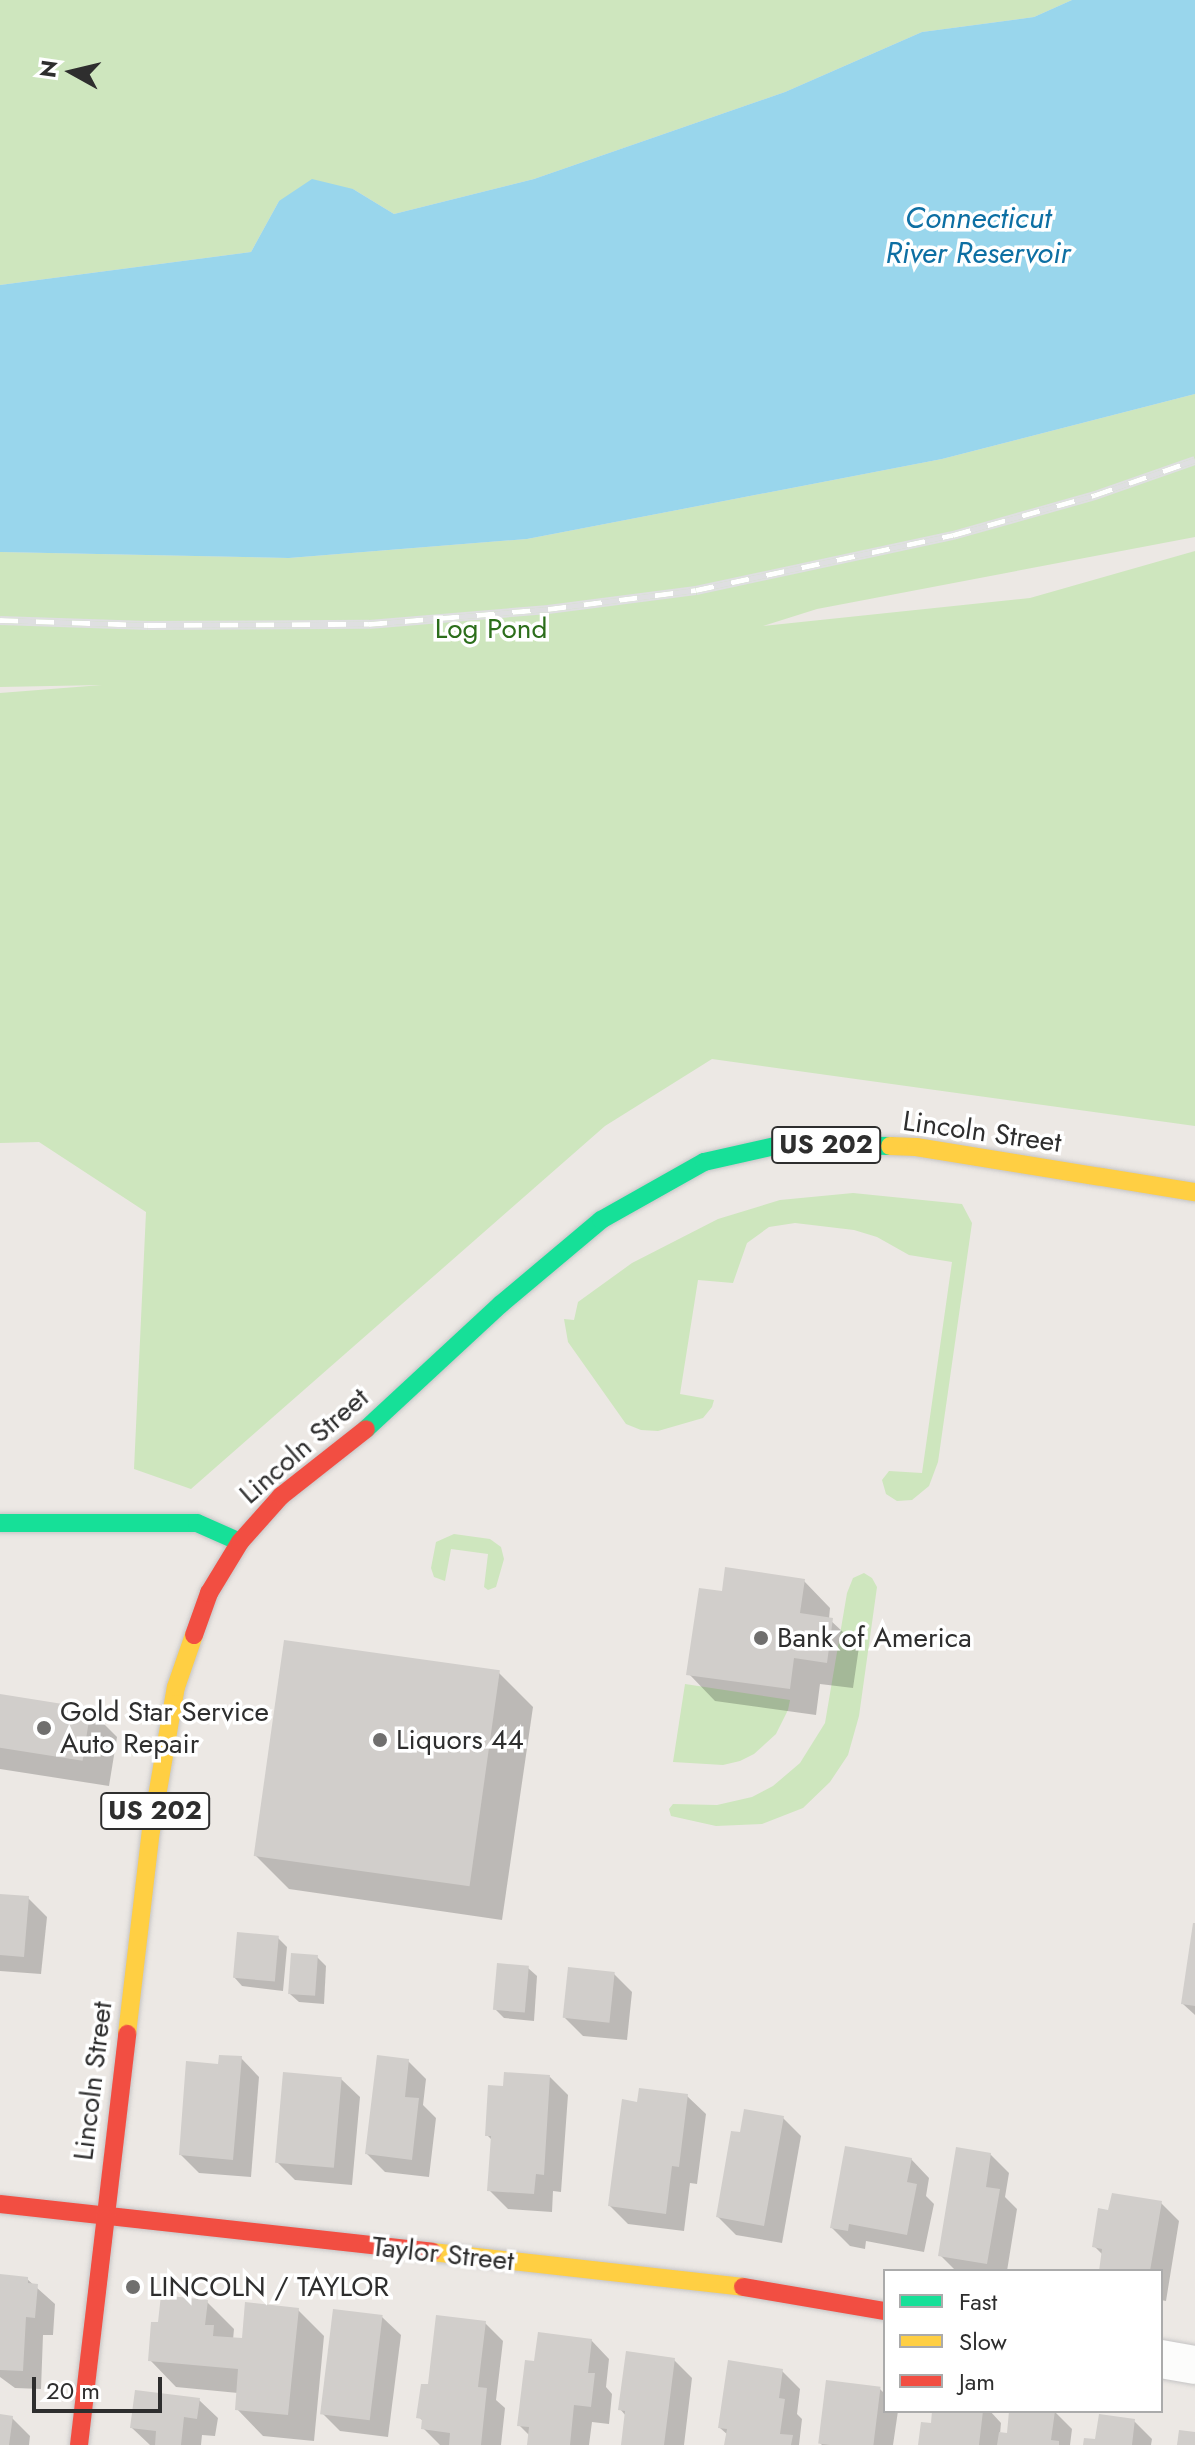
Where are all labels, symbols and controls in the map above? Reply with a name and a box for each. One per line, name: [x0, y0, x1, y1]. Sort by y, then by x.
north arrow: [32, 32, 112, 112]
text: N: [31, 58, 65, 80]
water label: Connecticut River Reservoir: [886, 200, 1070, 270]
park label: Log Pond: [435, 612, 547, 646]
street label: Lincoln Street: [901, 1104, 1063, 1160]
road number: US 202: [770, 1123, 882, 1167]
street label: Lincoln Street: [233, 1381, 375, 1511]
place label: Bank of America: [777, 1621, 972, 1655]
marker: Bank of America: [752, 1629, 770, 1647]
place label: Gold Star Service Auto Repair: [60, 1695, 269, 1761]
marker: Gold Star Service Auto Repair: [35, 1719, 53, 1737]
place label: Liquors 44: [396, 1723, 524, 1757]
marker: Liquors 44: [371, 1731, 389, 1749]
road number: US 202: [99, 1789, 211, 1833]
street label: Lincoln Street: [67, 2000, 119, 2162]
street label: Taylor Street: [370, 2230, 516, 2278]
legend: [883, 2269, 1163, 2413]
place label: LINCOLN / TAYLOR: [149, 2270, 389, 2304]
marker: LINCOLN / TAYLOR: [124, 2278, 142, 2296]
text: Fast: [959, 2284, 997, 2319]
text: Slow: [959, 2324, 1007, 2359]
scale bar: [36, 2361, 166, 2411]
text: Jam: [959, 2364, 995, 2399]
text: 20 m: [46, 2373, 100, 2408]

